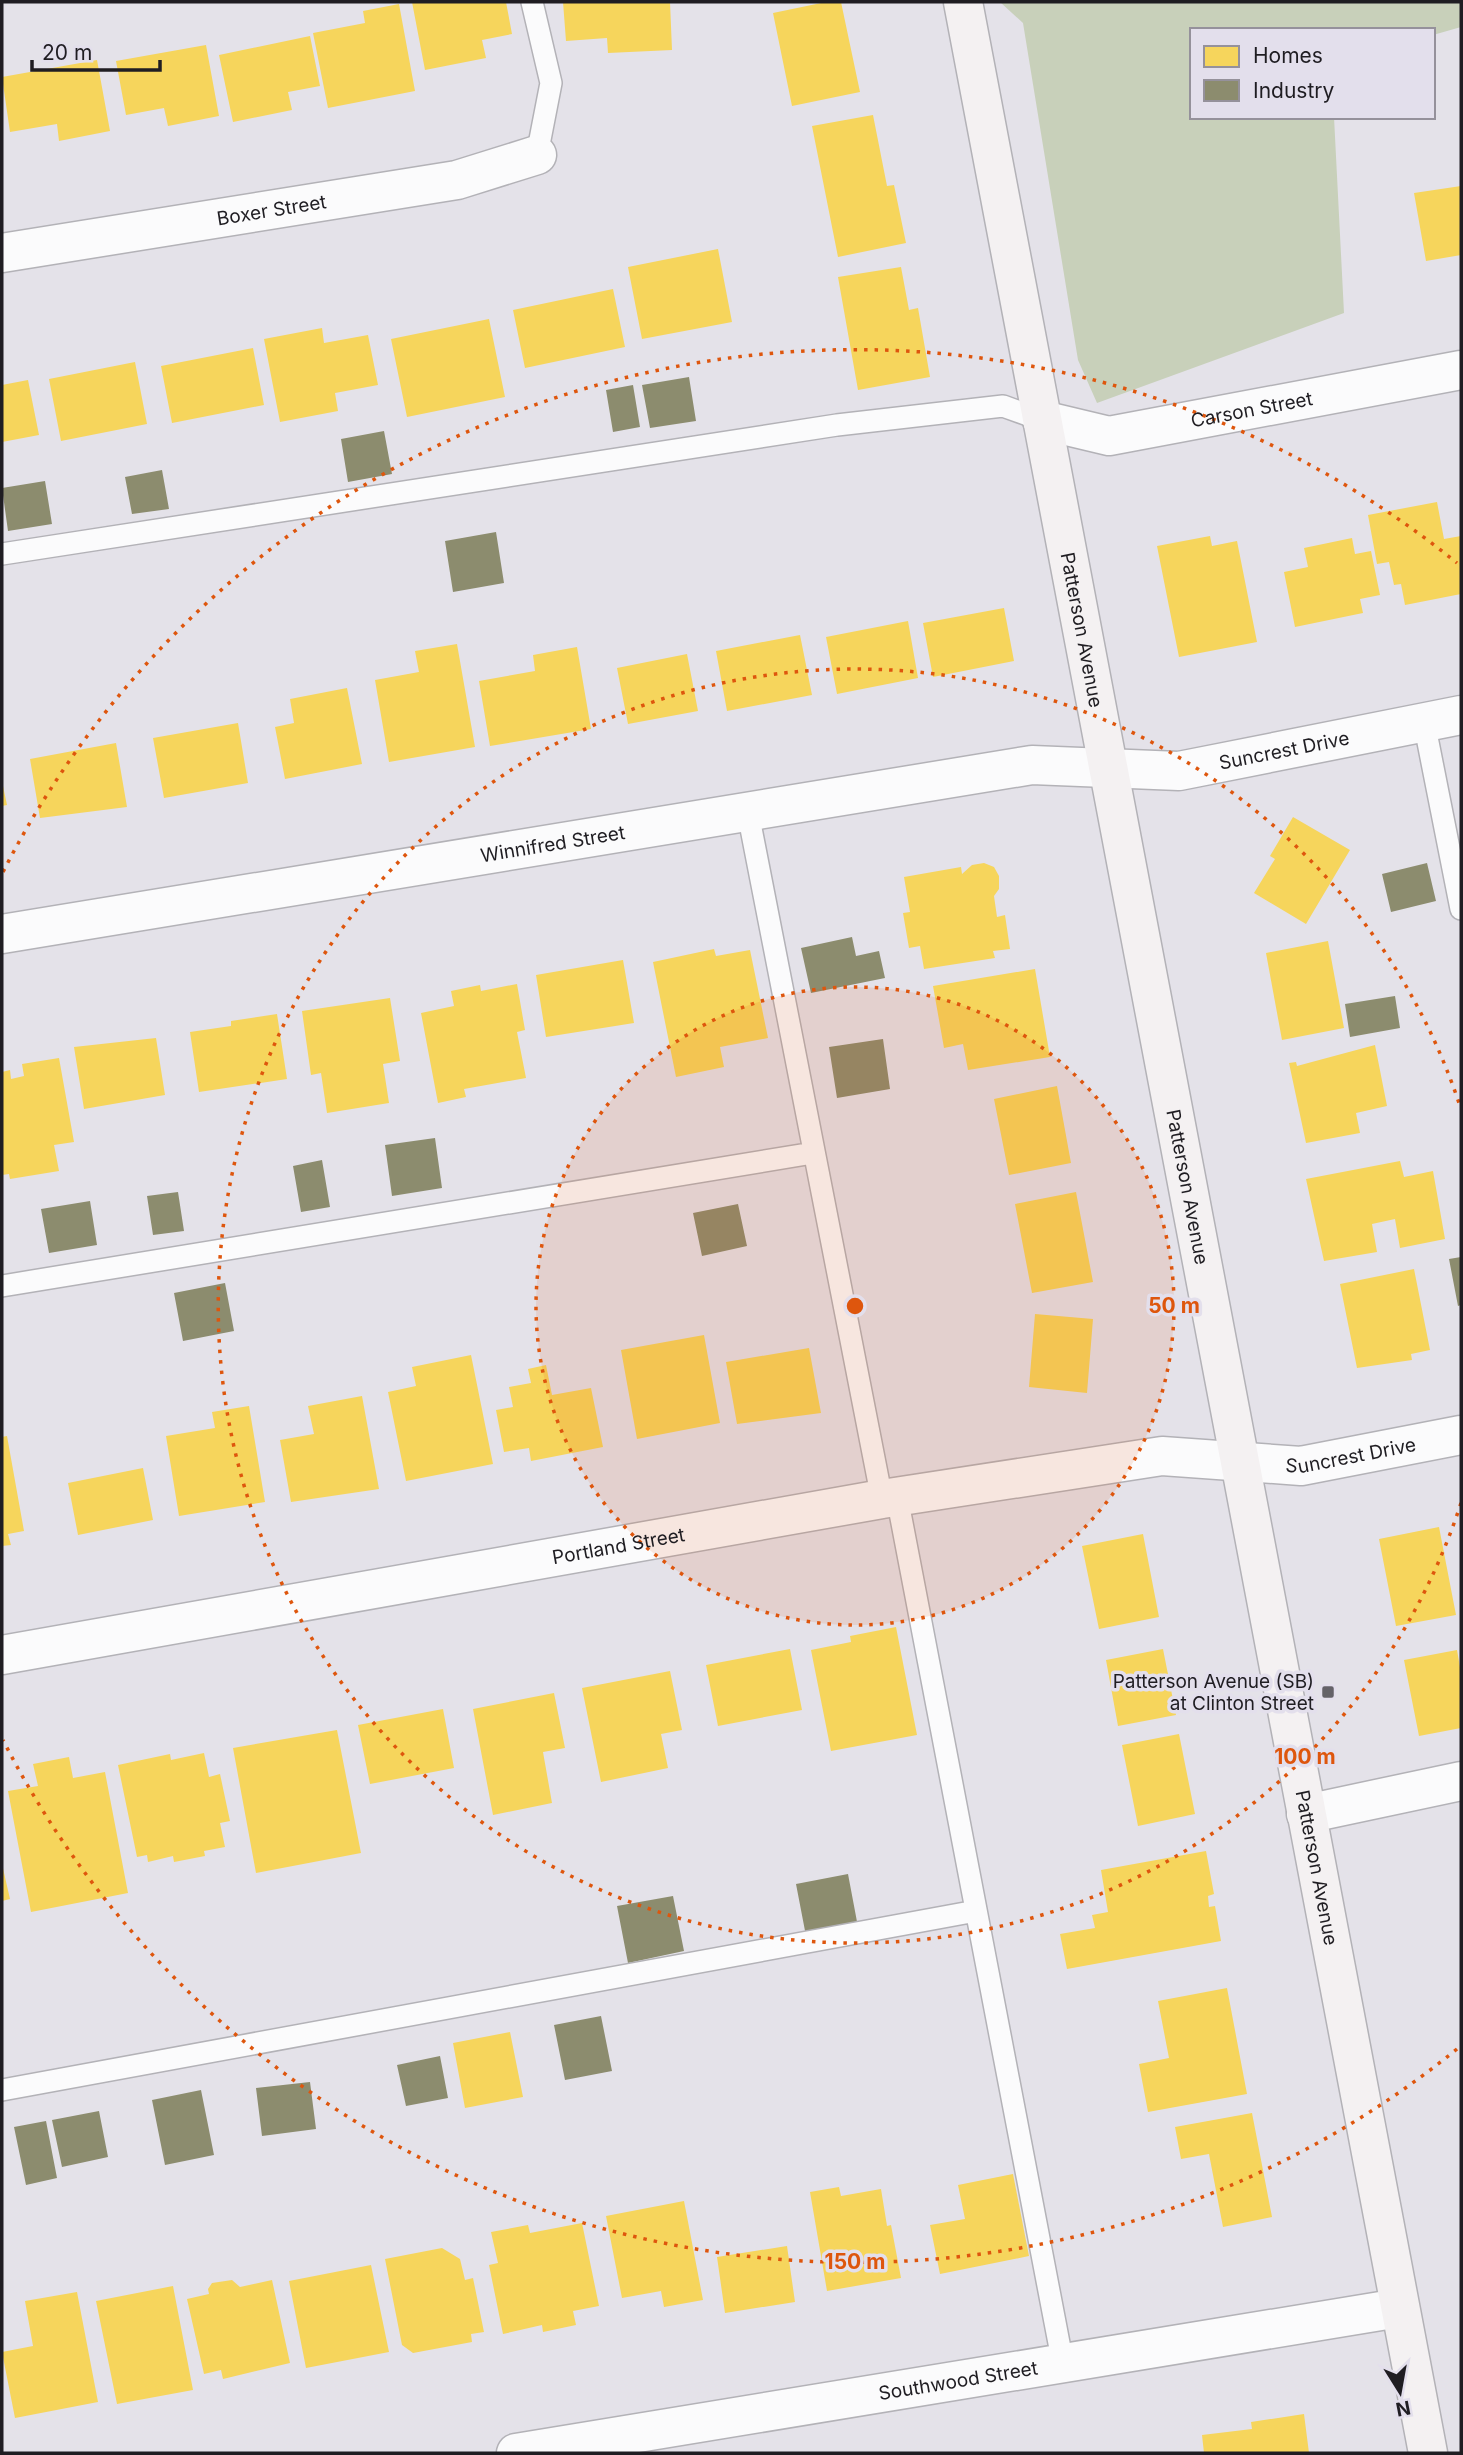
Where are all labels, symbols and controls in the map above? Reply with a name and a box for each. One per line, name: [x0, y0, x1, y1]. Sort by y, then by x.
scale bar: [32, 28, 159, 72]
legend: [1190, 28, 1435, 119]
text: 20 m: [42, 40, 92, 65]
text: Homes: [1253, 43, 1323, 68]
text: Industry: [1253, 78, 1335, 103]
street label: Boxer Street: [215, 190, 328, 230]
street label: Carson Street: [1189, 387, 1314, 432]
street label: Patterson Avenue: [1056, 550, 1108, 709]
street label: Suncrest Drive: [1217, 726, 1351, 774]
street label: Winnifred Street: [479, 820, 627, 867]
street label: Patterson Avenue: [1162, 1107, 1214, 1266]
text: 50 m: [1148, 1293, 1200, 1318]
centre of rings: [843, 1294, 867, 1318]
street label: Suncrest Drive: [1285, 1433, 1418, 1478]
street label: Portland Street: [550, 1523, 686, 1569]
place label: Patterson Avenue (SB) at Clinton Street: [1113, 1670, 1314, 1715]
marker: Patterson Avenue (SB) at Clinton Street: [1320, 1684, 1336, 1700]
text: 100 m: [1274, 1744, 1336, 1769]
street label: Patterson Avenue: [1291, 1788, 1343, 1947]
text: 150 m: [825, 2249, 885, 2274]
street label: Southwood Street: [877, 2356, 1039, 2405]
north arrow: [1365, 2357, 1435, 2427]
text: N: [1394, 2396, 1412, 2421]

